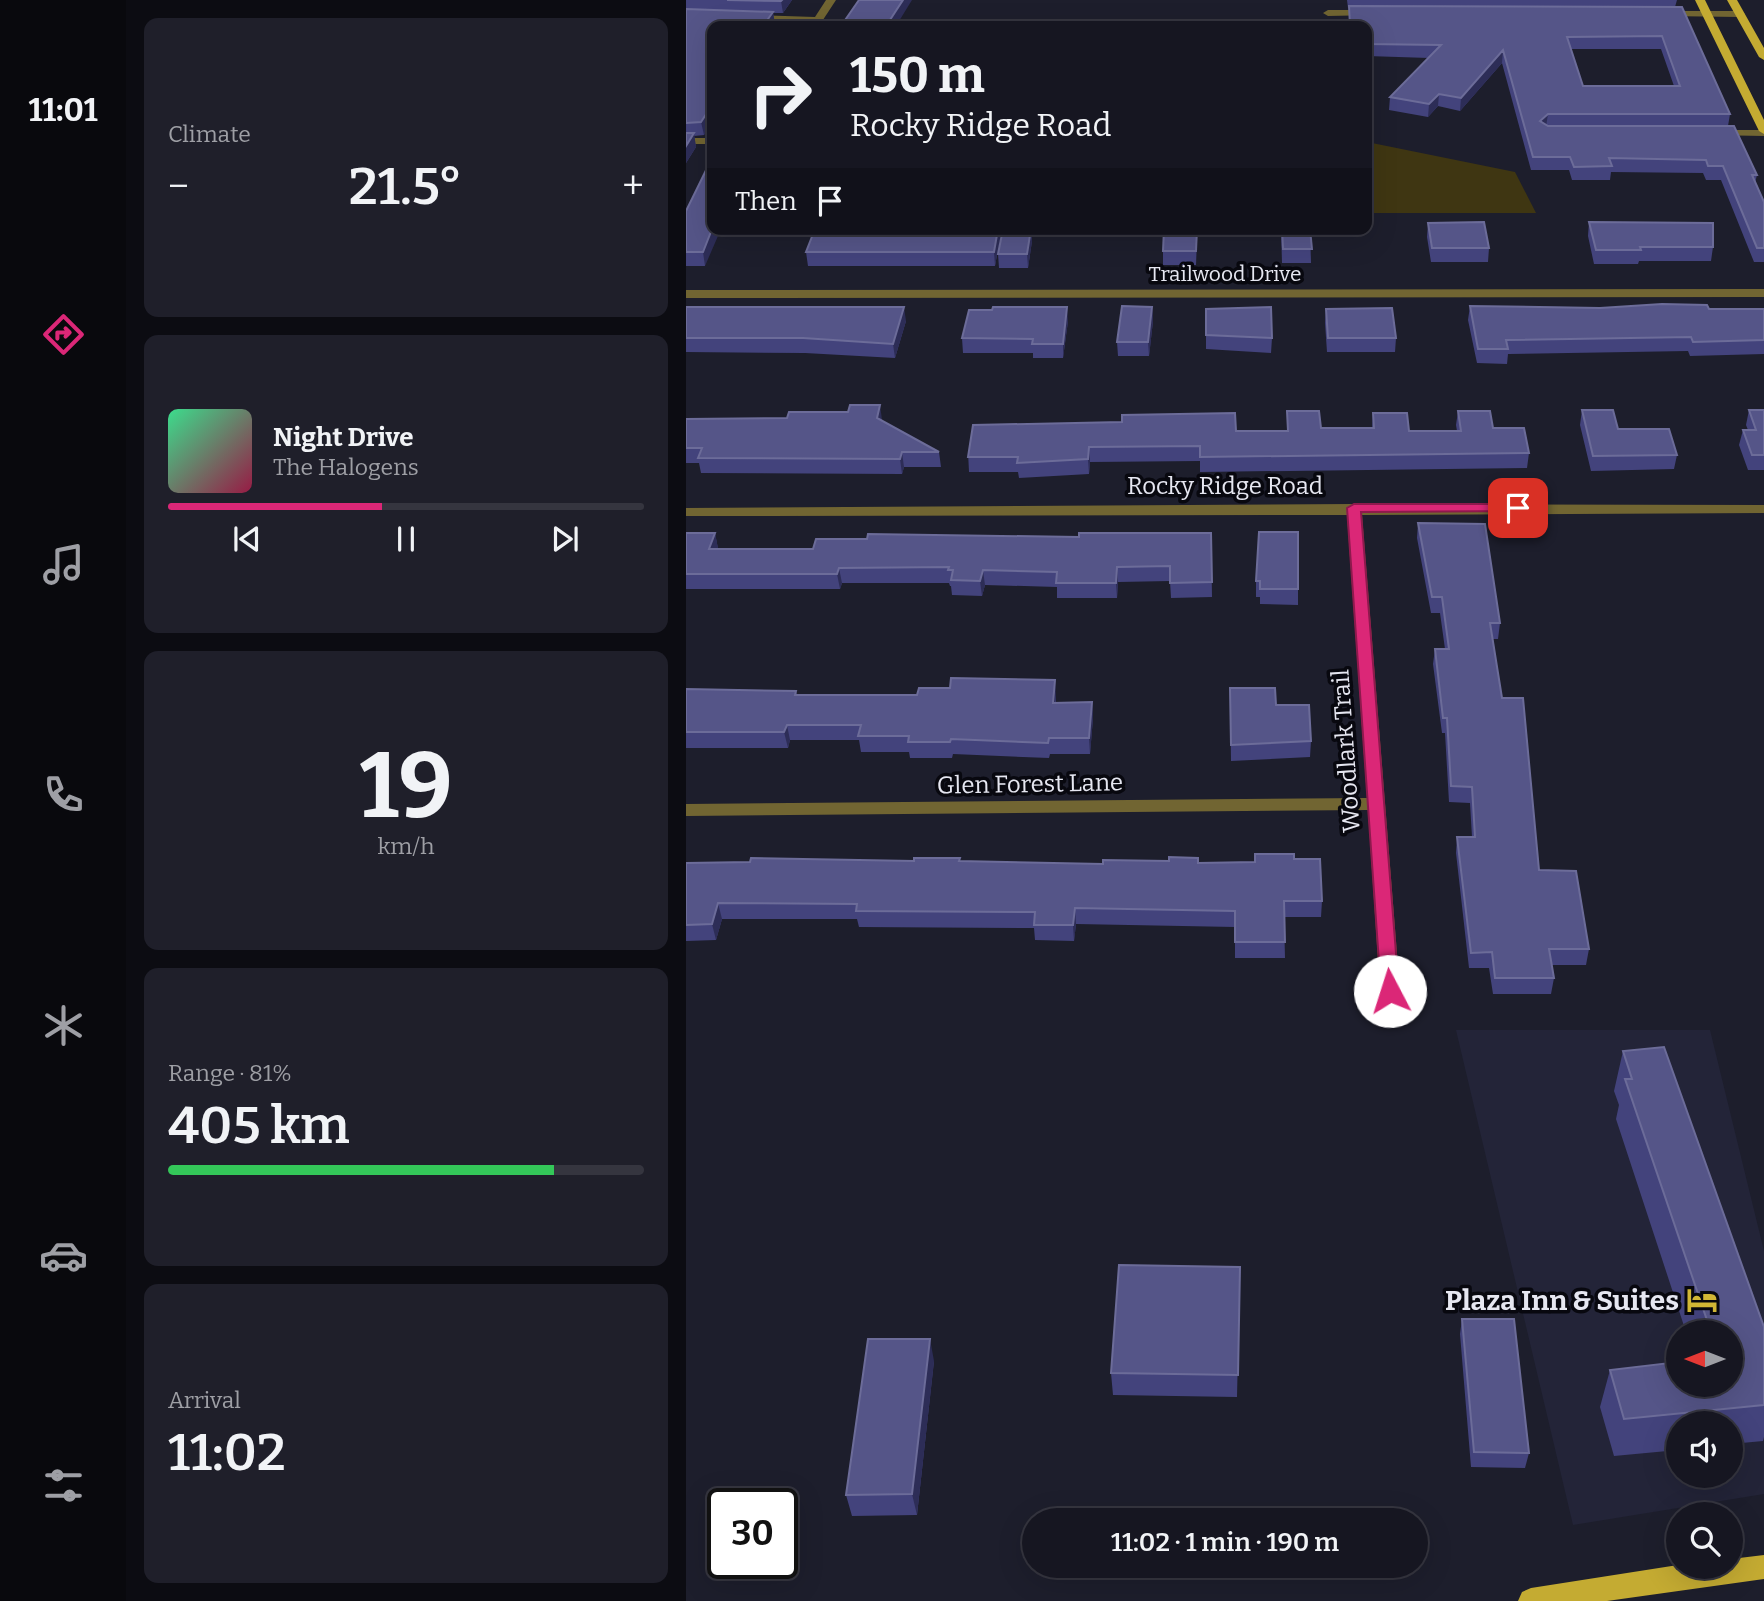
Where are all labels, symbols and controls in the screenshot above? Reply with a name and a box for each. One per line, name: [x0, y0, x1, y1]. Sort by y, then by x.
text: 150 m: [850, 46, 985, 105]
icon: right: [735, 49, 826, 140]
text: 11:01: [28, 91, 98, 129]
text: Rocky Ridge Road: [850, 106, 1112, 144]
text: Climate: [168, 120, 251, 148]
text: 21.5°: [349, 155, 462, 218]
text: −: [168, 163, 189, 209]
text: +: [622, 163, 644, 209]
icon: arrive: [811, 182, 849, 220]
text: Then: [735, 186, 797, 217]
street label: Trailwood Drive: [1149, 261, 1301, 287]
icon: directions: [39, 310, 88, 359]
text: Night Drive: [273, 422, 414, 453]
text: The Halogens: [273, 453, 419, 481]
street label: Rocky Ridge Road: [1127, 472, 1323, 500]
pin: [1488, 478, 1548, 538]
icon: arrive: [1499, 489, 1537, 527]
icon: previous: [228, 520, 266, 558]
icon: pause: [387, 520, 425, 558]
icon: next: [546, 520, 584, 558]
icon: music: [39, 540, 88, 589]
street label: Woodlark Trail: [1326, 668, 1366, 834]
text: 19: [359, 732, 453, 841]
street label: Glen Forest Lane: [937, 768, 1123, 800]
icon: phone: [39, 770, 88, 819]
text: km/h: [378, 832, 434, 860]
position arrow: [1353, 954, 1427, 1028]
icon: climate: [39, 1001, 88, 1050]
text: Range · 81%: [168, 1059, 292, 1087]
text: 405 km: [168, 1094, 350, 1157]
icon: car: [39, 1231, 88, 1280]
hotel icon: Plaza Inn & Suites: [1685, 1283, 1719, 1317]
place label: Plaza Inn & Suites: [1445, 1284, 1679, 1317]
north arrow: [1666, 1320, 1743, 1396]
map controls: [1666, 1320, 1743, 1579]
text: Arrival: [168, 1386, 241, 1414]
button: sound: [1666, 1411, 1743, 1488]
text: 11:02: [168, 1421, 286, 1484]
icon: filters: [39, 1461, 88, 1510]
speed limit sign: 30: [707, 1488, 798, 1579]
button: search: [1666, 1502, 1743, 1579]
text: 11:02 · 1 min · 190 m: [1111, 1527, 1339, 1558]

